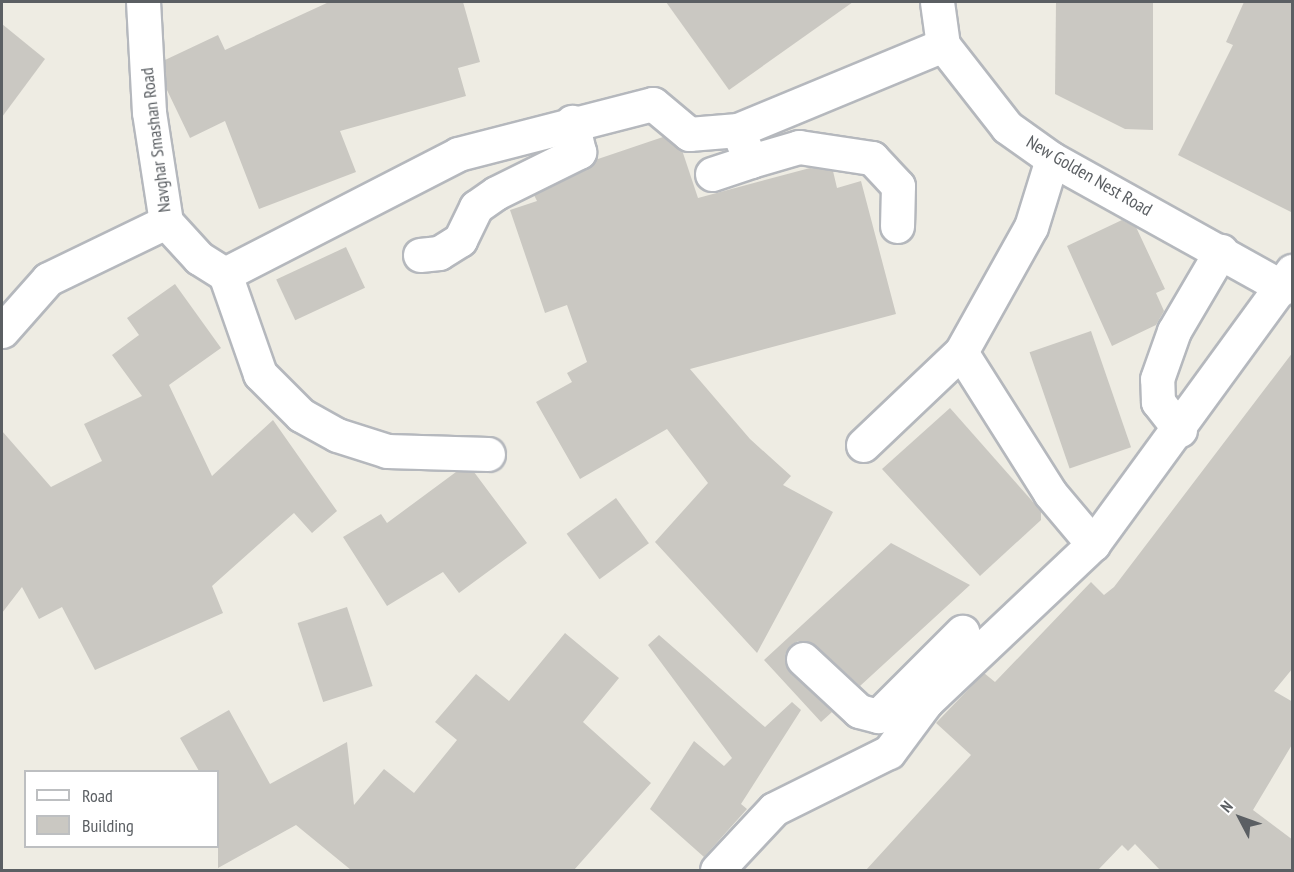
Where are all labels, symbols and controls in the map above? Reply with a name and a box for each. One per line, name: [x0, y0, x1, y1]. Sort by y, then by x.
street label: Navghar Smashan Road: [136, 66, 176, 214]
street label: New Golden Nest Road: [1022, 131, 1156, 221]
legend: [24, 770, 219, 848]
text: Road: [82, 784, 113, 807]
north arrow: [1210, 788, 1270, 848]
text: N: [1216, 796, 1237, 816]
text: Building: [82, 814, 134, 837]

